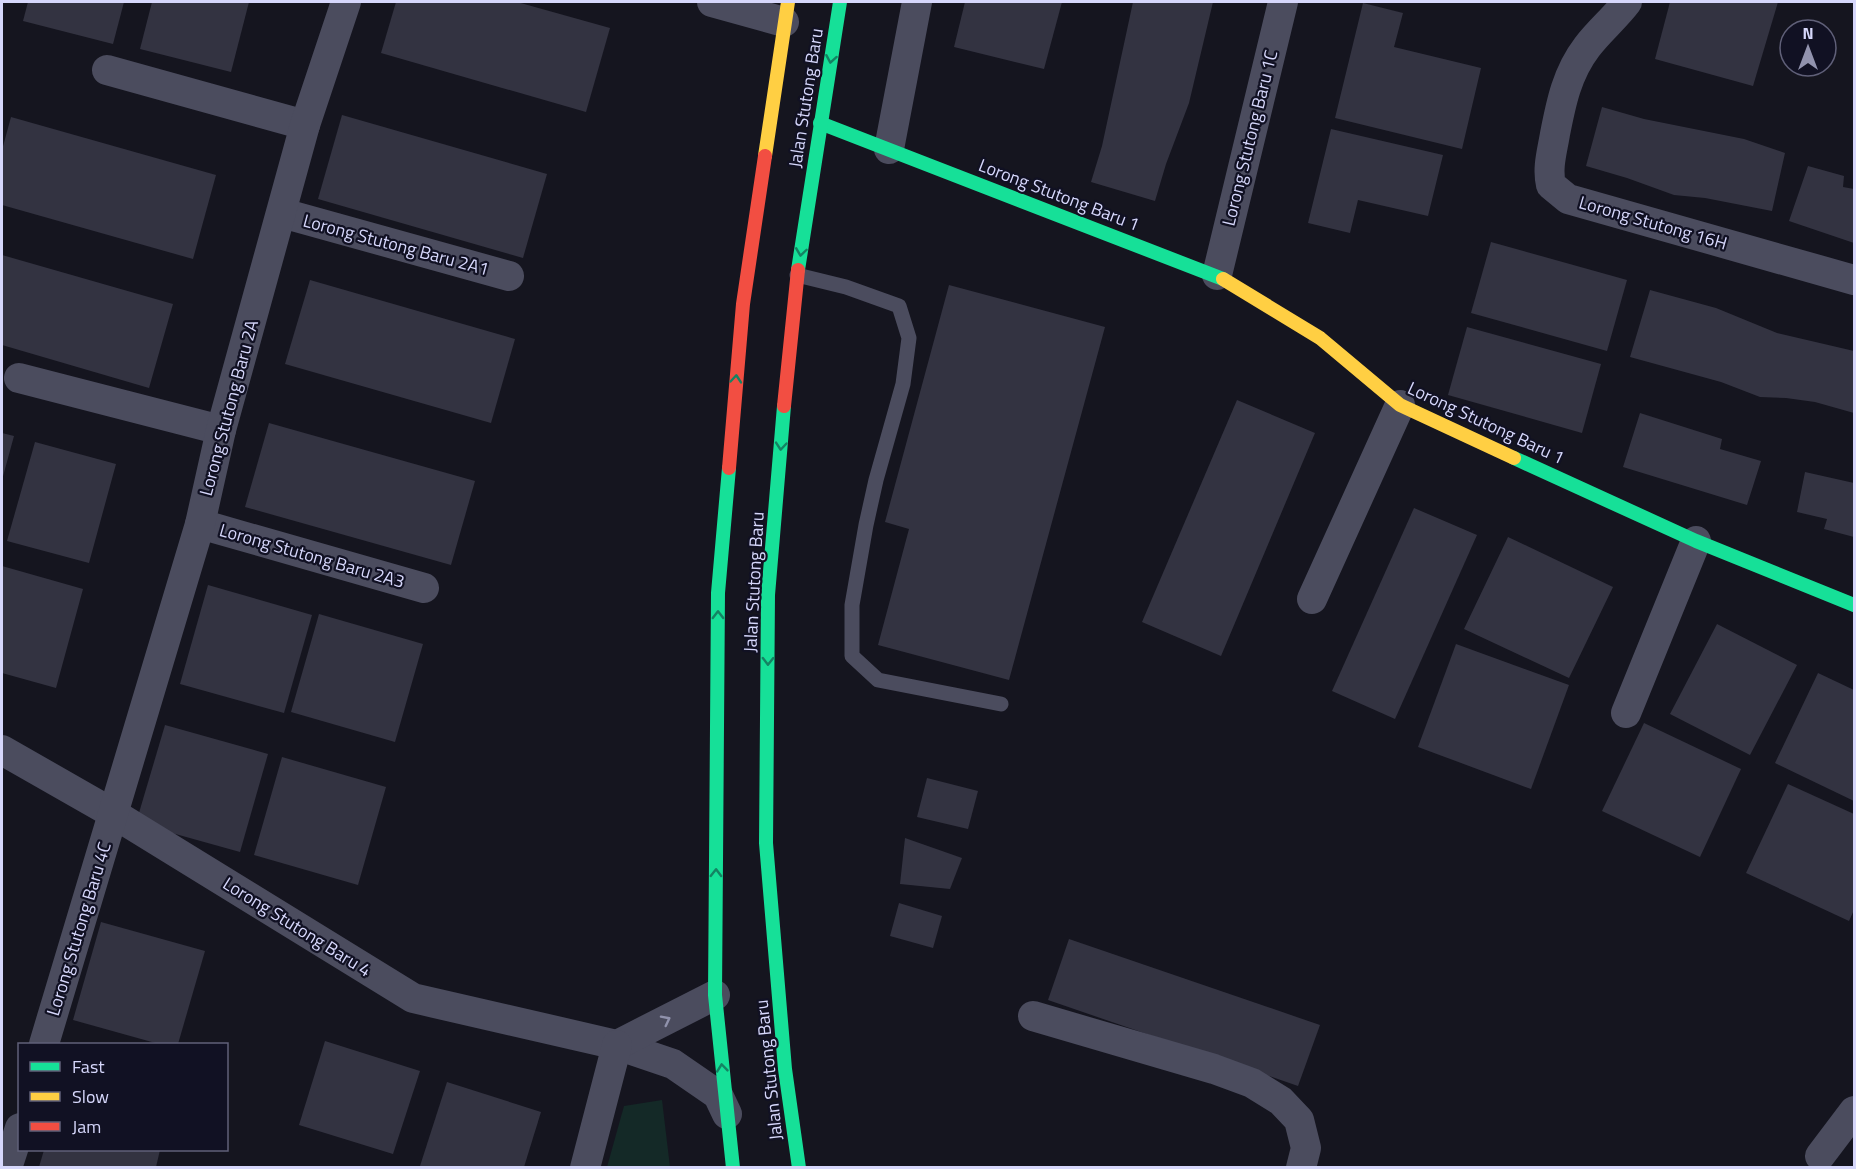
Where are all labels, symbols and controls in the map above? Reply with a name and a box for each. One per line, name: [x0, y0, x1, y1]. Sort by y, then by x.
north arrow: [1778, 18, 1838, 78]
text: N: [1802, 21, 1814, 45]
street label: Jalan Stutong Baru: [781, 26, 830, 170]
street label: Lorong Stutong Baru 1C: [1215, 47, 1284, 229]
one-way arrow: [825, 55, 837, 64]
street label: Lorong Stutong Baru 1: [975, 151, 1144, 238]
street label: Lorong Stutong 16H: [1576, 188, 1730, 257]
street label: Lorong Stutong Baru 2A1: [300, 207, 492, 282]
one-way arrow: [795, 247, 807, 256]
street label: Lorong Stutong Baru 2A: [192, 317, 265, 499]
one-way arrow: [730, 374, 743, 383]
street label: Lorong Stutong Baru 1: [1403, 374, 1569, 471]
one-way arrow: [775, 441, 788, 450]
street label: Jalan Stutong Baru: [736, 511, 771, 653]
street label: Lorong Stutong Baru 2A3: [216, 516, 408, 595]
one-way arrow: [711, 610, 724, 619]
one-way arrow: [762, 657, 774, 666]
street label: Lorong Stutong Baru 4C: [39, 838, 118, 1019]
one-way arrow: [710, 868, 722, 877]
street label: Lorong Stutong Baru 4: [218, 870, 377, 983]
street label: Jalan Stutong Baru: [748, 998, 789, 1142]
one-way arrow: [659, 1016, 670, 1027]
legend: [18, 1043, 228, 1151]
text: Fast: [72, 1053, 105, 1080]
one-way arrow: [716, 1063, 729, 1072]
text: Slow: [72, 1083, 109, 1110]
text: Jam: [72, 1113, 101, 1140]

